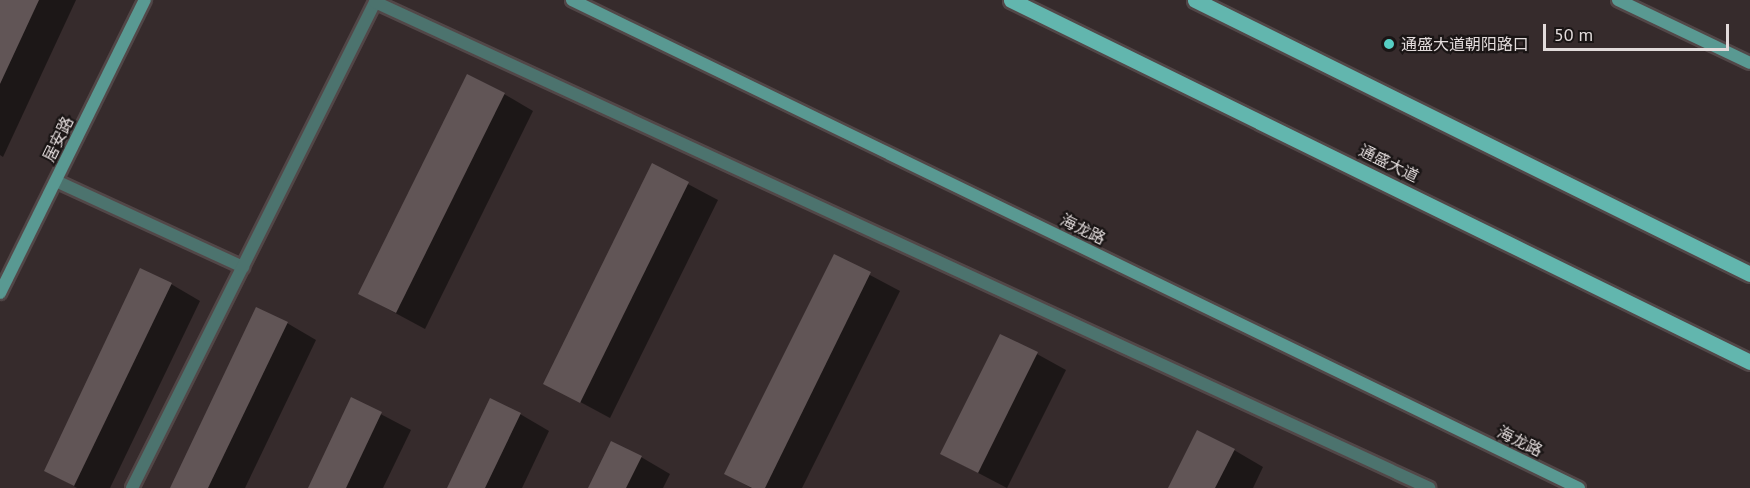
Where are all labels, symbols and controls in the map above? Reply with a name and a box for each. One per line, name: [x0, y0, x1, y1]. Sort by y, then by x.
scale bar: [1546, 12, 1732, 50]
text: 50 m: [1554, 23, 1593, 46]
place label: 通盛大道朝阳路口: [1401, 34, 1529, 54]
marker: 通盛大道朝阳路口: [1382, 37, 1396, 51]
street label: 居安路: [39, 113, 77, 165]
street label: 通盛大道: [1356, 140, 1422, 186]
street label: 海龙路: [1057, 210, 1109, 248]
street label: 海龙路: [1494, 422, 1546, 460]

